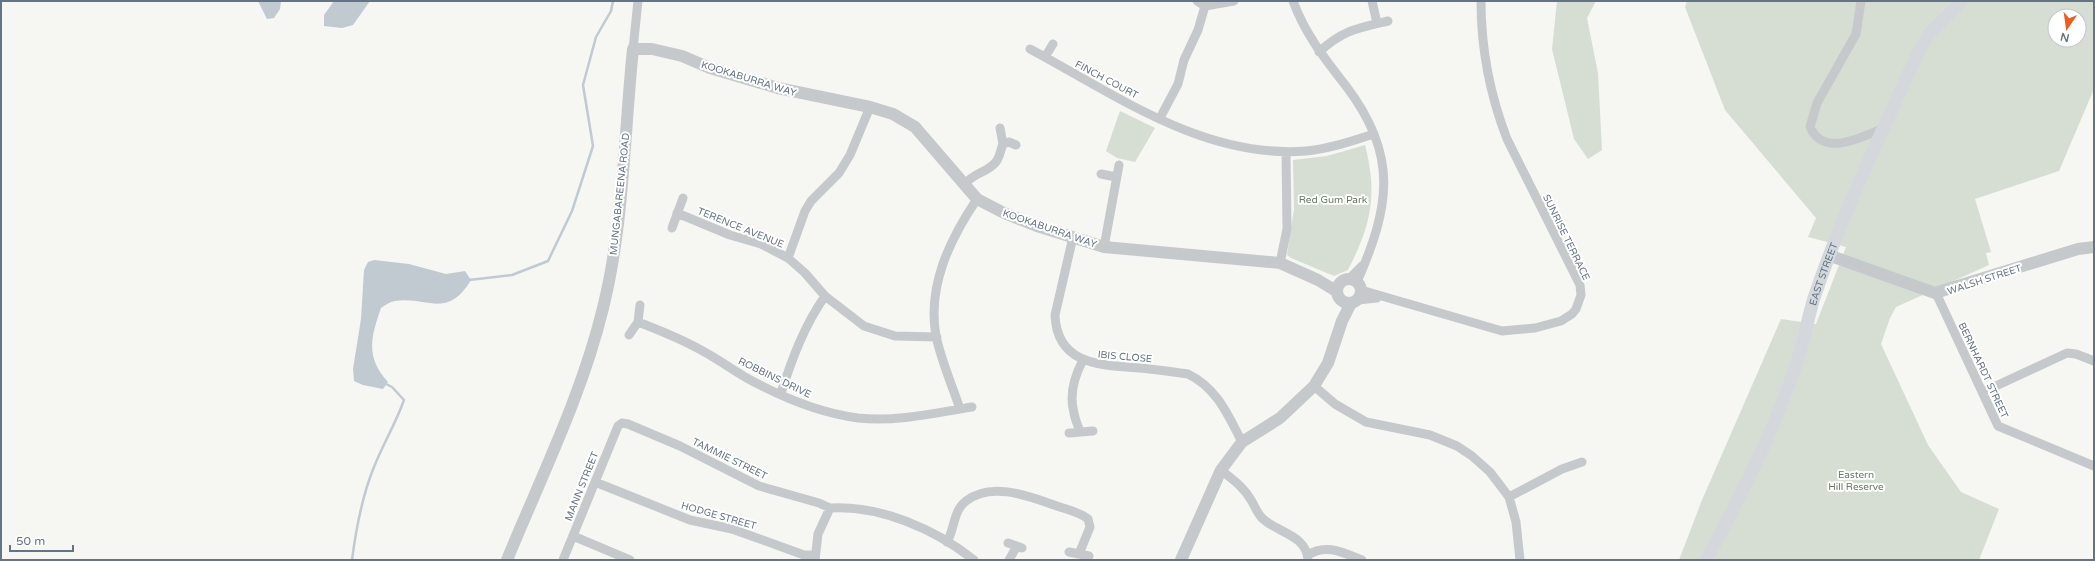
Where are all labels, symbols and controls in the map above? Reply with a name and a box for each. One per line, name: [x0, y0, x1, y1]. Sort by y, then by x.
north arrow: [2047, 8, 2087, 48]
text: N: [2059, 30, 2071, 45]
street label: FINCH COURT: [1073, 58, 1140, 102]
street label: KOOKABURRA WAY: [700, 59, 798, 99]
street label: MUNGABAREENA ROAD: [608, 132, 632, 256]
street label: SUNRISE TERRACE: [1540, 192, 1592, 282]
park label: Red Gum Park: [1299, 194, 1368, 206]
street label: TERENCE AVENUE: [696, 205, 786, 251]
street label: KOOKABURRA WAY: [1001, 207, 1099, 251]
street label: EAST STREET: [1807, 241, 1841, 307]
street label: WALSH STREET: [1946, 262, 2023, 298]
street label: BERNHARDT STREET: [1956, 321, 2011, 420]
street label: IBIS CLOSE: [1097, 349, 1153, 365]
street label: ROBBINS DRIVE: [736, 355, 813, 401]
street label: TAMMIE STREET: [690, 436, 769, 482]
street label: MANN STREET: [563, 450, 601, 523]
park label: Eastern Hill Reserve: [1828, 469, 1884, 493]
street label: HODGE STREET: [680, 499, 758, 532]
scale bar: [10, 527, 73, 553]
text: 50 m: [16, 534, 45, 548]

